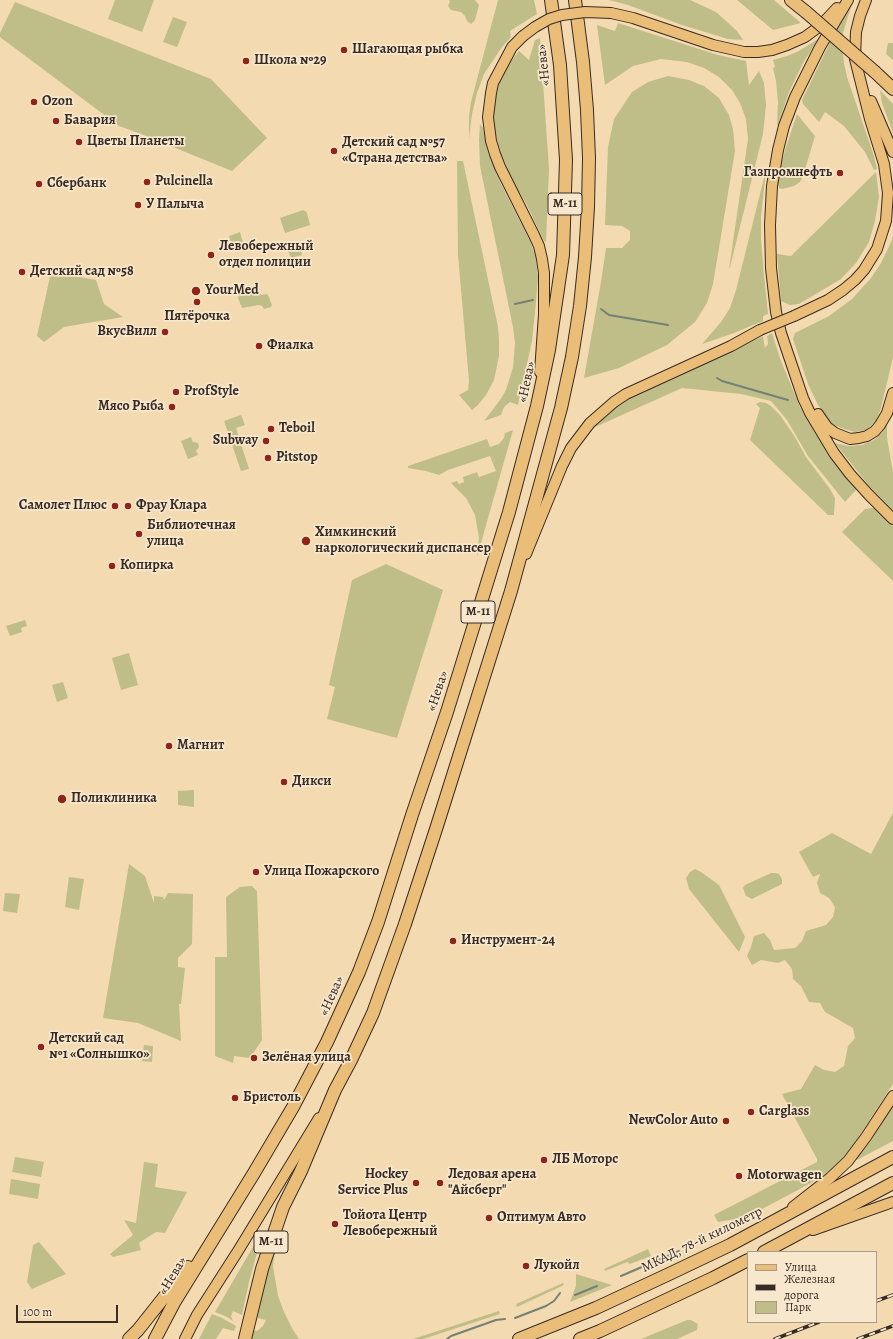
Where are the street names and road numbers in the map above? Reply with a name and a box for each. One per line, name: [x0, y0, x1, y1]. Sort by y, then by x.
street label: «Нева»: [533, 43, 555, 87]
road number: М-11: [548, 193, 582, 215]
street label: «Нева»: [514, 360, 540, 404]
road number: М-11: [461, 601, 495, 623]
street label: «Нева»: [424, 669, 452, 713]
street label: «Нева»: [316, 974, 348, 1018]
street label: МКАД, 78-й километр: [639, 1203, 765, 1277]
road number: М-11: [254, 1231, 288, 1253]
street label: «Нева»: [155, 1254, 191, 1298]

